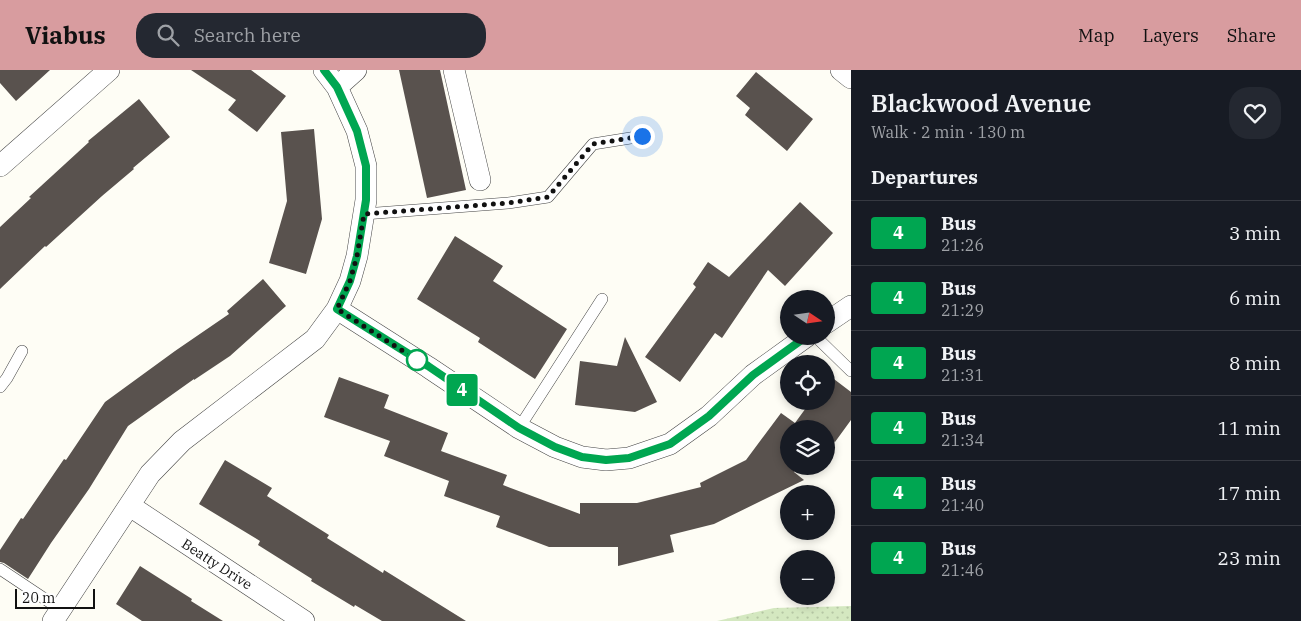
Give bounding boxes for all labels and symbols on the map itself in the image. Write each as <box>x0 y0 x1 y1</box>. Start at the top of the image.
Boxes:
your location <box>630 124 655 149</box>
north arrow <box>780 290 835 345</box>
unlabelled marker <box>406 349 428 371</box>
line badge: 4 <box>446 374 478 406</box>
street label: Beatty Drive <box>178 535 256 593</box>
scale bar <box>15 586 95 609</box>

